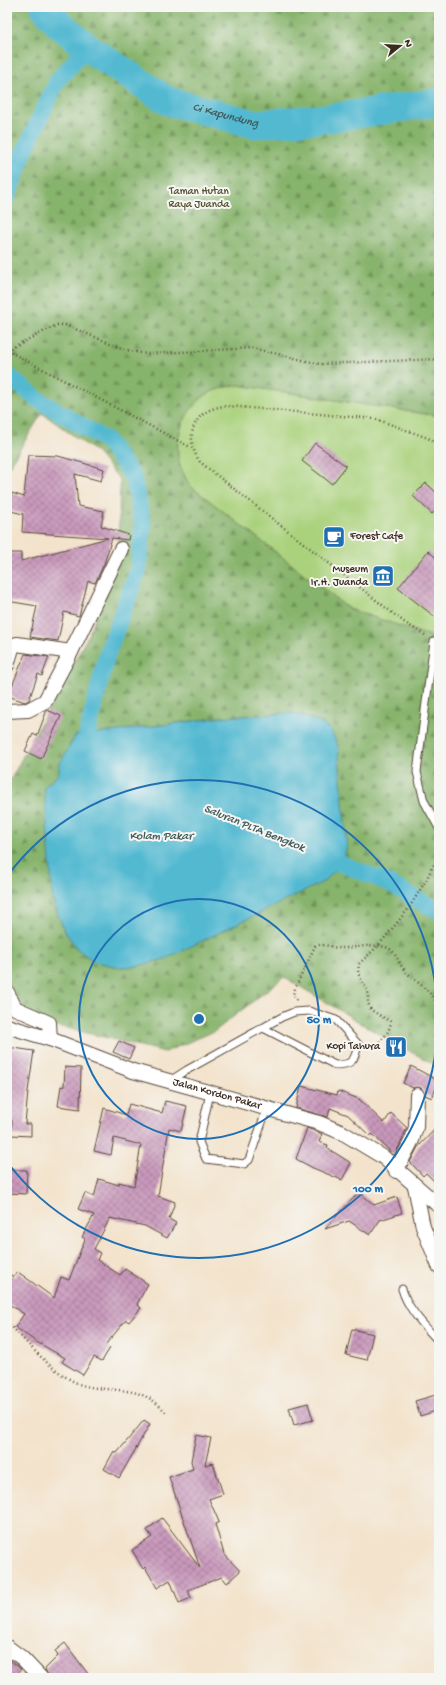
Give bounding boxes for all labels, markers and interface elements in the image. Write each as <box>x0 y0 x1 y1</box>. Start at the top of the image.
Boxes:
north arrow <box>380 26 420 66</box>
text: N <box>401 38 414 49</box>
water label: Ci Kapundung <box>191 101 260 131</box>
park label: Taman Hutan Raya Juanda <box>168 186 230 211</box>
cafe icon: Forest Cafe <box>321 524 347 550</box>
place label: Forest Cafe <box>349 530 403 543</box>
museum icon: Museum Ir.H. Juanda <box>370 563 396 589</box>
place label: Museum Ir.H. Juanda <box>311 564 369 589</box>
water label: Saluran PLTA Bengkok <box>202 802 308 856</box>
water label: Kolam Pakar <box>129 830 195 844</box>
centre of rings <box>192 1012 206 1026</box>
text: 50 m <box>307 1014 332 1028</box>
restaurant icon: Kopi Tahura <box>383 1034 409 1060</box>
place label: Kopi Tahura <box>326 1041 381 1053</box>
street label: Jalan Kordon Pakar <box>171 1076 263 1113</box>
text: 100 m <box>352 1183 383 1197</box>

